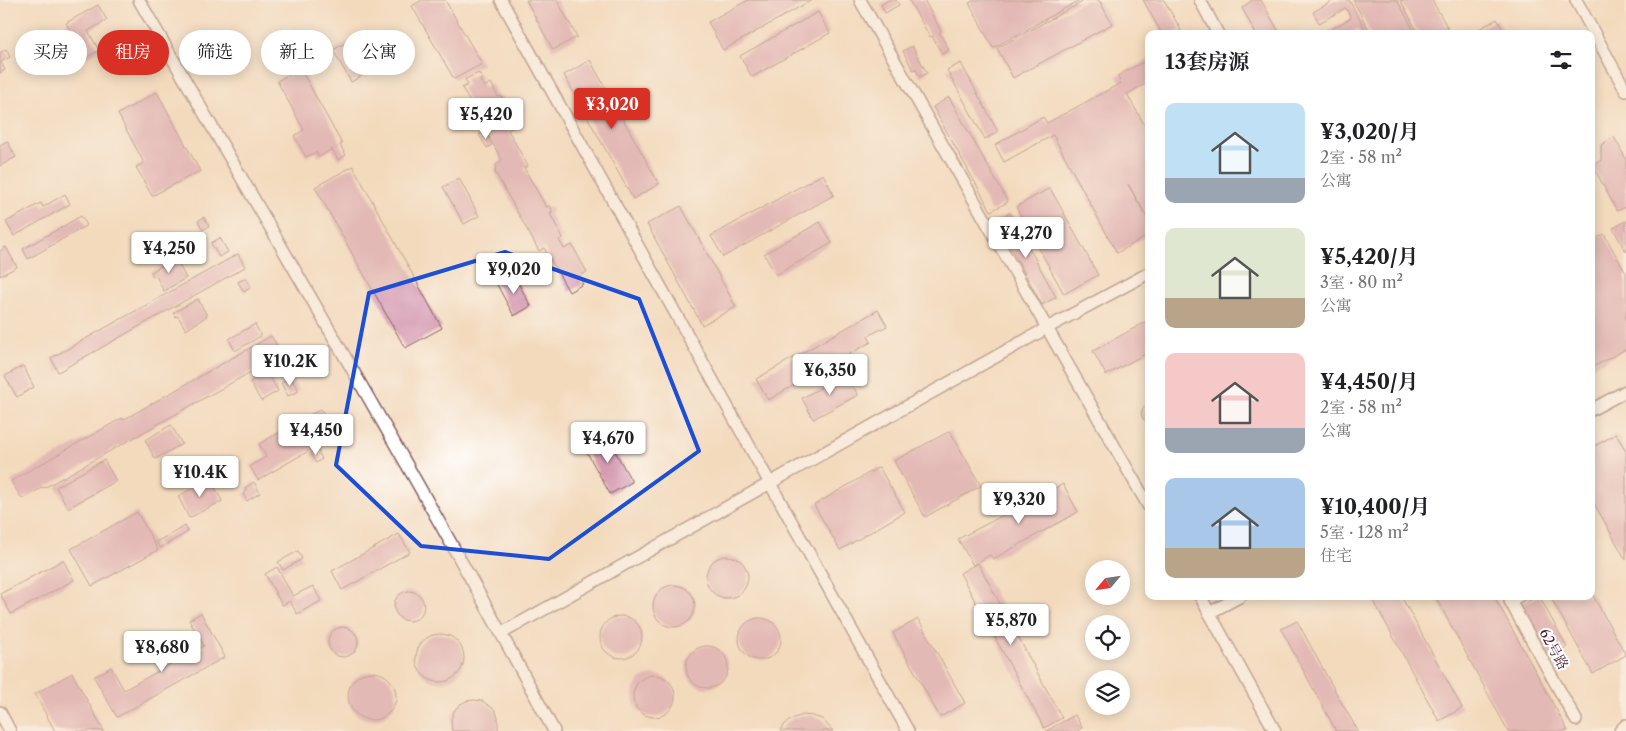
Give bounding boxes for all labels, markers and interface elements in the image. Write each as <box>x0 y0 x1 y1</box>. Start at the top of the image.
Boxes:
chip: 买房 <box>15 30 87 75</box>
chip: 租房 <box>97 30 169 75</box>
chip: 筛选 <box>179 30 251 75</box>
chip: 新上 <box>261 30 333 75</box>
chip: 公寓 <box>343 30 415 75</box>
icon: filters <box>1547 46 1575 74</box>
text: 13套房源 <box>1165 49 1249 74</box>
pin: ¥3,020 <box>571 88 653 130</box>
text: ¥3,020 <box>585 94 639 114</box>
pin: ¥5,420 <box>445 98 527 140</box>
text: ¥5,420 <box>459 104 513 124</box>
text: ¥3,020/月 <box>1320 119 1419 144</box>
icon: home <box>1205 123 1265 183</box>
text: 2室 · 58 m² <box>1320 147 1402 167</box>
text: 公寓 <box>1320 170 1352 190</box>
pin: ¥4,270 <box>985 216 1067 259</box>
text: ¥4,270 <box>1000 223 1052 243</box>
pin: ¥4,250 <box>128 232 210 274</box>
text: ¥4,250 <box>142 238 196 258</box>
text: ¥5,420/月 <box>1320 244 1418 269</box>
icon: home <box>1205 248 1265 308</box>
pin: ¥9,020 <box>473 252 555 295</box>
text: ¥9,020 <box>487 259 541 279</box>
text: 3室 · 80 m² <box>1320 272 1403 292</box>
text: 公寓 <box>1320 295 1352 315</box>
pin: ¥10.2K <box>249 344 331 387</box>
text: ¥10.2K <box>263 351 317 371</box>
pin: ¥6,350 <box>789 354 871 396</box>
text: ¥6,350 <box>804 360 856 380</box>
text: ¥4,450/月 <box>1320 369 1419 394</box>
icon: home <box>1205 373 1265 433</box>
text: 2室 · 58 m² <box>1320 397 1402 417</box>
pin: ¥4,450 <box>275 414 357 456</box>
text: ¥4,450 <box>289 420 343 440</box>
text: 公寓 <box>1320 420 1352 440</box>
pin: ¥4,670 <box>567 422 649 464</box>
text: ¥4,670 <box>582 428 634 448</box>
pin: ¥10.4K <box>159 456 241 498</box>
text: ¥10.4K <box>173 462 227 482</box>
pin: ¥9,320 <box>978 482 1060 525</box>
text: ¥9,320 <box>993 489 1045 509</box>
text: ¥10,400/月 <box>1320 494 1430 519</box>
icon: home <box>1205 498 1265 558</box>
text: 5室 · 128 m² <box>1320 522 1409 542</box>
text: 住宅 <box>1320 545 1352 565</box>
north arrow <box>1085 560 1130 605</box>
map controls <box>1085 560 1130 715</box>
pin: ¥5,870 <box>970 604 1052 646</box>
text: ¥5,870 <box>985 610 1037 630</box>
button: locate <box>1085 615 1130 660</box>
street label: 62号路 <box>1535 625 1573 673</box>
pin: ¥8,680 <box>121 630 203 673</box>
text: ¥8,680 <box>135 637 189 657</box>
button: layers <box>1085 670 1130 715</box>

